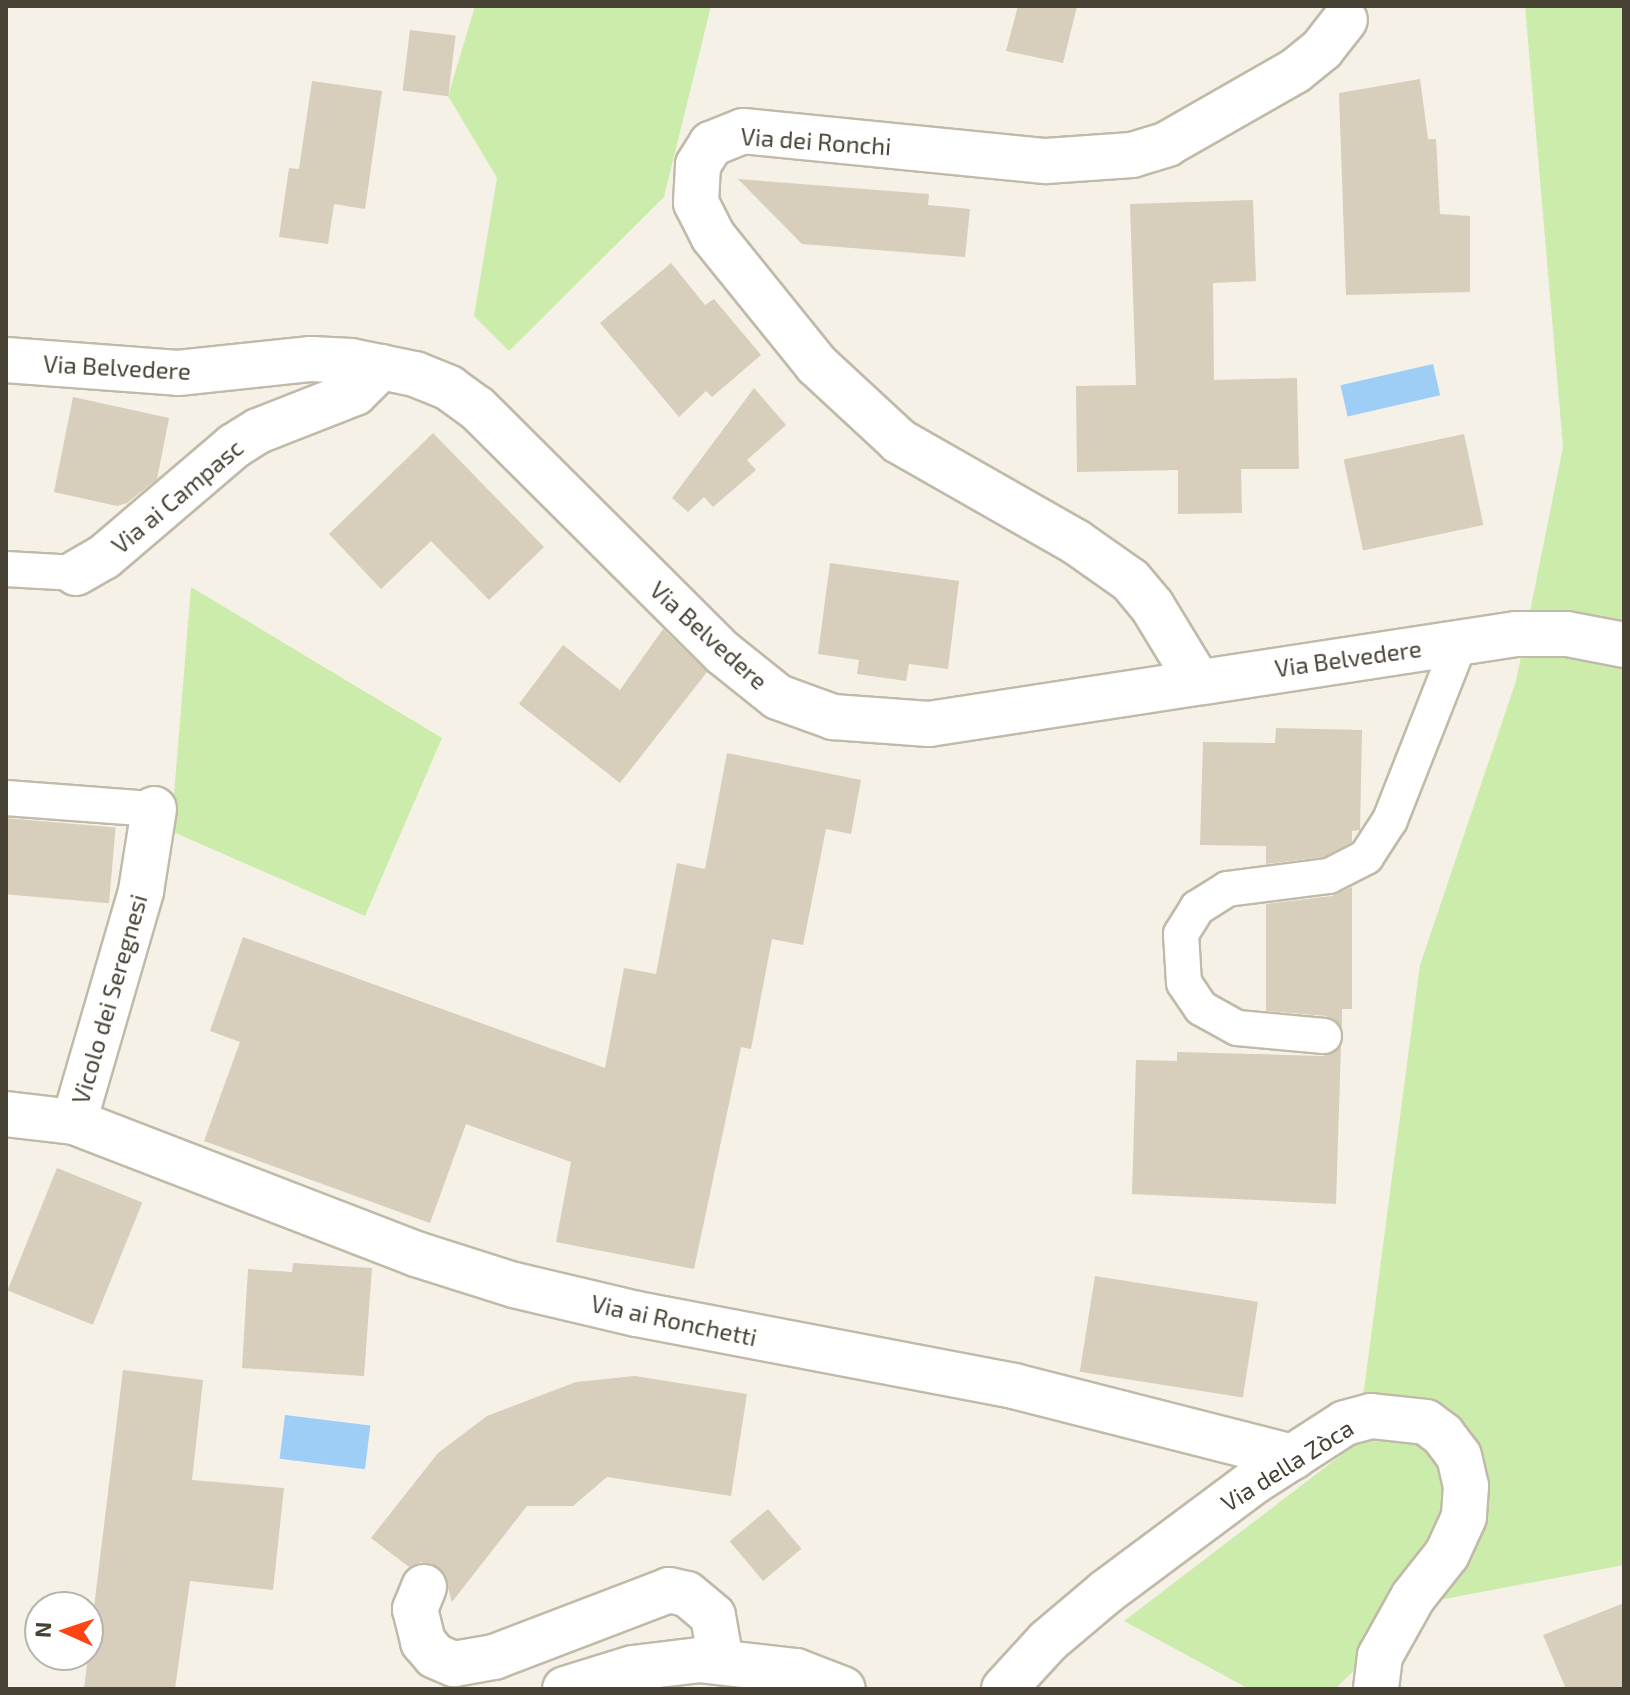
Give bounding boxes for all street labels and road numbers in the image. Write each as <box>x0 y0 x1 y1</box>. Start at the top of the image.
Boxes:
street label: Via dei Ronchi <box>740 121 892 161</box>
street label: Via Belvedere <box>42 349 192 385</box>
street label: Via ai Campasc <box>106 433 248 559</box>
street label: Via Belvedere <box>644 575 774 695</box>
street label: Via Belvedere <box>1273 633 1423 683</box>
street label: Vicolo dei Seregnesi <box>65 891 153 1107</box>
street label: Via ai Ronchetti <box>589 1288 759 1352</box>
street label: Via della Zòca <box>1215 1413 1359 1517</box>

